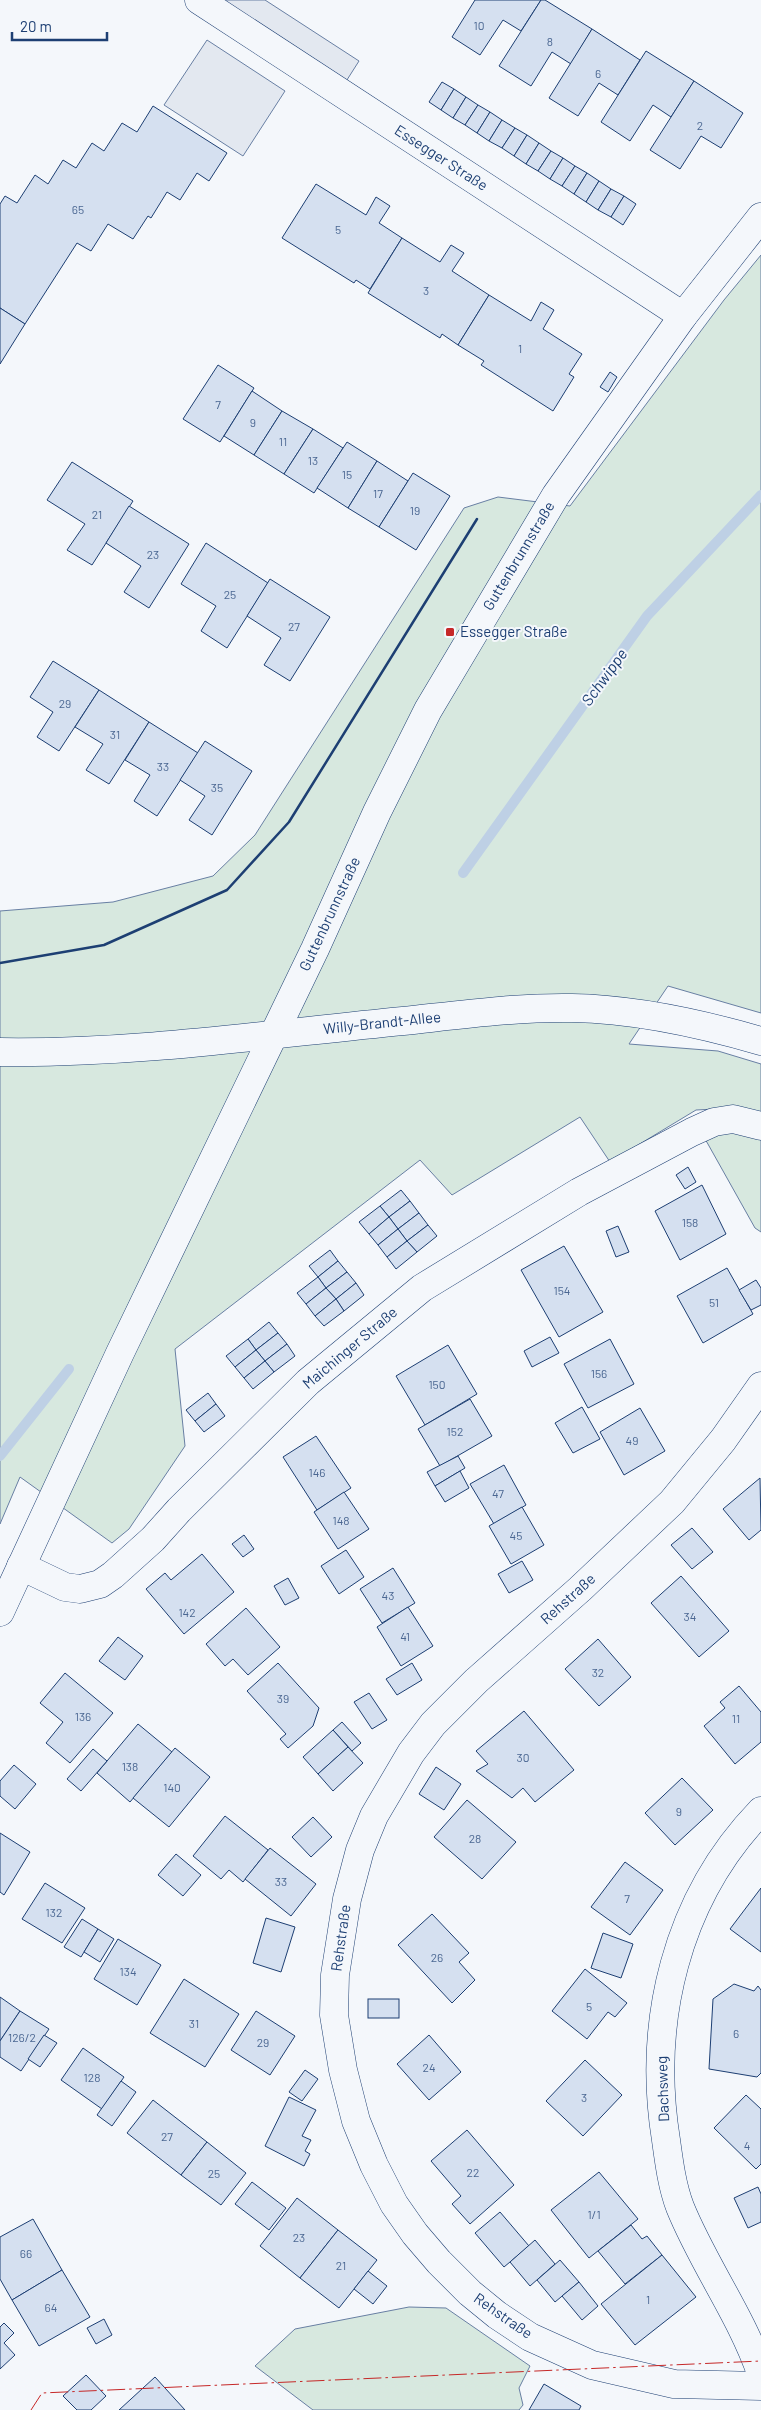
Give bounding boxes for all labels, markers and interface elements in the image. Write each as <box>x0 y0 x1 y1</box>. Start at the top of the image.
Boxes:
scale bar <box>12 10 108 42</box>
text: 20 m <box>20 17 52 35</box>
house number: 10 <box>474 18 484 32</box>
house number: 8 <box>547 34 553 48</box>
house number: 6 <box>595 66 601 80</box>
house number: 2 <box>697 118 703 132</box>
street label: Essegger Straße <box>392 120 492 194</box>
house number: 65 <box>72 202 84 216</box>
house number: 5 <box>335 222 341 236</box>
house number: 3 <box>423 283 429 297</box>
house number: 1 <box>518 341 522 355</box>
house number: 7 <box>215 397 221 411</box>
house number: 9 <box>250 415 256 429</box>
house number: 11 <box>279 434 287 448</box>
house number: 13 <box>308 453 318 467</box>
house number: 15 <box>342 467 352 481</box>
house number: 17 <box>373 486 383 500</box>
street label: Guttenbrunnstraße <box>479 498 558 613</box>
house number: 19 <box>410 503 420 517</box>
house number: 21 <box>92 507 102 521</box>
house number: 23 <box>147 547 159 561</box>
house number: 25 <box>224 587 236 601</box>
house number: 27 <box>288 619 300 633</box>
place label: Essegger Straße <box>460 622 567 640</box>
marker: Essegger Straße <box>444 626 456 638</box>
water label: Schwippe <box>577 644 631 709</box>
house number: 29 <box>59 696 71 710</box>
house number: 31 <box>110 727 120 741</box>
house number: 33 <box>157 759 169 773</box>
house number: 35 <box>211 780 223 794</box>
street label: Guttenbrunnstraße <box>295 854 363 974</box>
street label: Willy-Brandt-Allee <box>322 1007 442 1037</box>
house number: 158 <box>682 1215 698 1229</box>
house number: 154 <box>554 1283 570 1297</box>
house number: 51 <box>709 1295 719 1309</box>
street label: Maichinger Straße <box>298 1302 400 1392</box>
house number: 156 <box>591 1366 607 1380</box>
house number: 150 <box>428 1377 446 1391</box>
house number: 152 <box>447 1424 463 1438</box>
house number: 49 <box>626 1433 638 1447</box>
house number: 146 <box>309 1465 326 1479</box>
house number: 47 <box>492 1486 504 1500</box>
house number: 148 <box>332 1513 350 1527</box>
house number: 45 <box>510 1528 522 1542</box>
street label: Rehstraße <box>536 1569 598 1627</box>
house number: 43 <box>382 1588 394 1602</box>
house number: 142 <box>178 1605 196 1619</box>
house number: 34 <box>684 1609 696 1623</box>
house number: 41 <box>400 1629 410 1643</box>
house number: 32 <box>592 1665 604 1679</box>
house number: 39 <box>277 1691 289 1705</box>
house number: 136 <box>75 1709 91 1723</box>
house number: 11 <box>732 1711 740 1725</box>
house number: 30 <box>517 1750 529 1764</box>
house number: 138 <box>122 1759 138 1773</box>
house number: 140 <box>163 1780 181 1794</box>
house number: 9 <box>676 1804 682 1818</box>
house number: 28 <box>469 1831 481 1845</box>
house number: 33 <box>275 1874 287 1888</box>
house number: 7 <box>624 1891 630 1905</box>
street label: Rehstraße <box>326 1903 354 1972</box>
house number: 132 <box>46 1905 62 1919</box>
house number: 26 <box>431 1950 443 1964</box>
house number: 134 <box>120 1964 137 1978</box>
house number: 5 <box>586 1999 592 2013</box>
house number: 31 <box>189 2016 199 2030</box>
house number: 6 <box>733 2026 739 2040</box>
house number: 126/2 <box>8 2030 36 2044</box>
house number: 29 <box>257 2035 269 2049</box>
street label: Dachsweg <box>652 2056 672 2122</box>
house number: 24 <box>422 2060 436 2074</box>
house number: 128 <box>84 2070 100 2084</box>
house number: 3 <box>581 2090 587 2104</box>
house number: 27 <box>161 2129 173 2143</box>
house number: 4 <box>744 2138 750 2152</box>
house number: 22 <box>467 2165 479 2179</box>
house number: 25 <box>208 2166 220 2180</box>
house number: 1/1 <box>587 2207 601 2221</box>
house number: 23 <box>293 2230 305 2244</box>
house number: 66 <box>20 2246 32 2260</box>
house number: 21 <box>336 2258 346 2272</box>
street label: Rehstraße <box>471 2288 536 2342</box>
house number: 1 <box>646 2292 650 2306</box>
house number: 64 <box>45 2300 57 2314</box>

